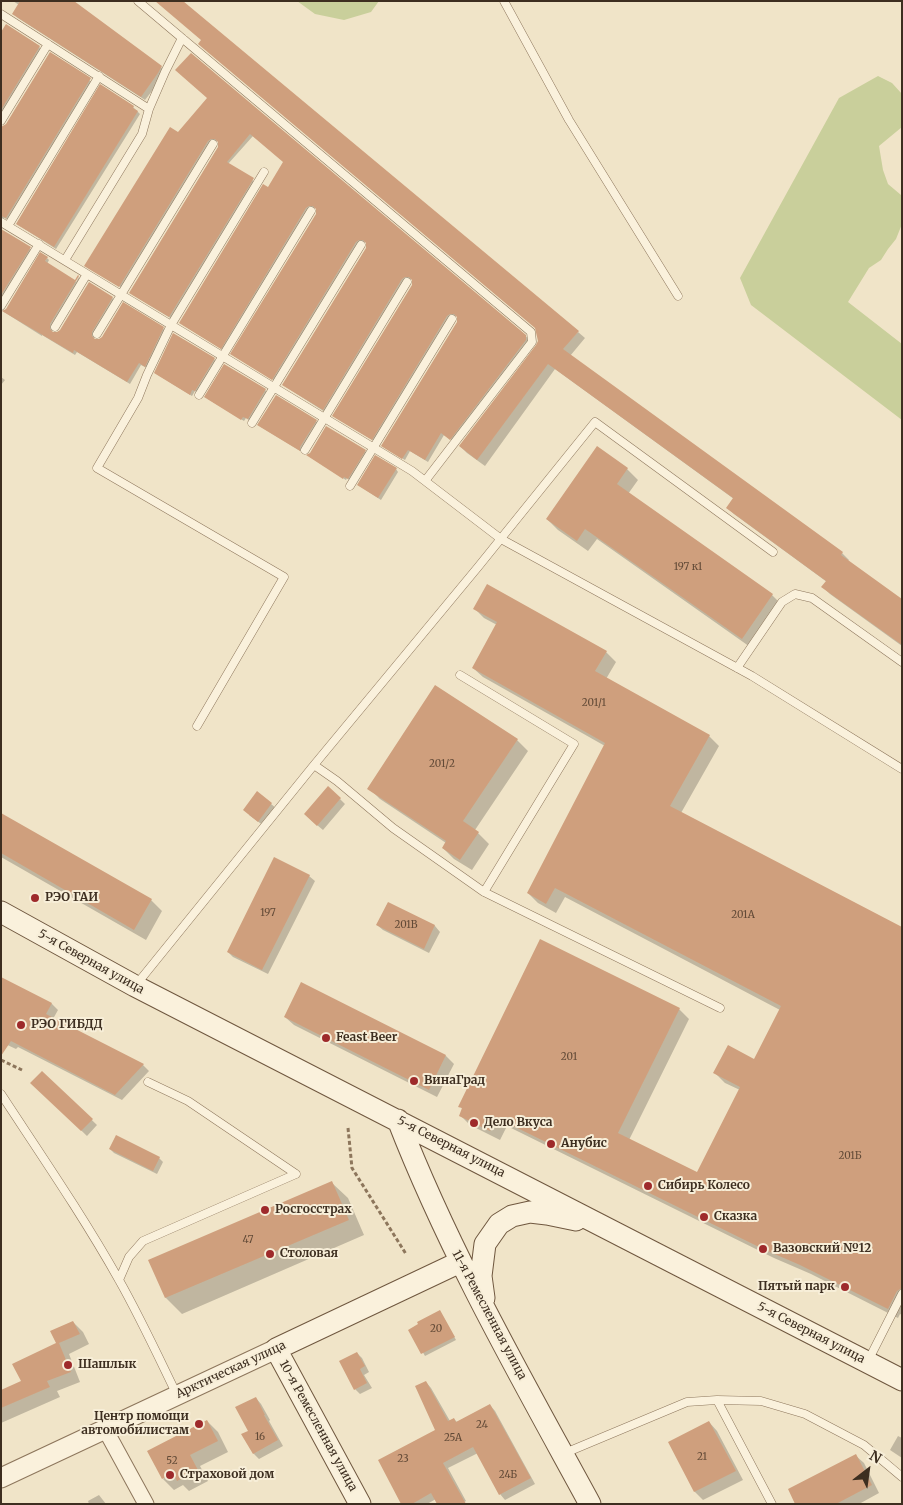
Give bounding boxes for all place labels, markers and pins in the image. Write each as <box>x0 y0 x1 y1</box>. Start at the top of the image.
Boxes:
place label: РЭО ГАИ <box>45 891 98 905</box>
marker: РЭО ГАИ <box>29 892 41 904</box>
place label: РЭО ГИБДД <box>31 1018 103 1032</box>
marker: РЭО ГИБДД <box>15 1019 27 1031</box>
place label: Feast Beer <box>336 1031 397 1045</box>
marker: Feast Beer <box>320 1032 332 1044</box>
place label: ВинаГрад <box>424 1074 485 1088</box>
marker: ВинаГрад <box>408 1075 420 1087</box>
place label: Дело Вкуса <box>484 1116 552 1130</box>
marker: Дело Вкуса <box>468 1117 480 1129</box>
place label: Анубис <box>561 1137 607 1151</box>
marker: Анубис <box>545 1138 557 1150</box>
place label: Сибирь Колесо <box>658 1179 750 1193</box>
marker: Сибирь Колесо <box>642 1180 654 1192</box>
place label: Росгосстрах <box>275 1203 352 1217</box>
marker: Росгосстрах <box>259 1204 271 1216</box>
place label: Сказка <box>714 1210 757 1224</box>
marker: Сказка <box>698 1211 710 1223</box>
place label: Вазовский №12 <box>773 1242 871 1256</box>
marker: Вазовский №12 <box>757 1243 769 1255</box>
place label: Столовая <box>280 1247 338 1261</box>
marker: Столовая <box>264 1248 276 1260</box>
place label: Пятый парк <box>758 1280 835 1294</box>
marker: Пятый парк <box>839 1281 851 1293</box>
place label: Шашлык <box>78 1358 137 1372</box>
marker: Шашлык <box>62 1359 74 1371</box>
place label: Центр помощи автомобилистам <box>81 1410 189 1438</box>
marker: Центр помощи автомобилистам <box>193 1418 205 1430</box>
place label: Страховой дом <box>180 1468 274 1482</box>
marker: Страховой дом <box>164 1469 176 1481</box>

